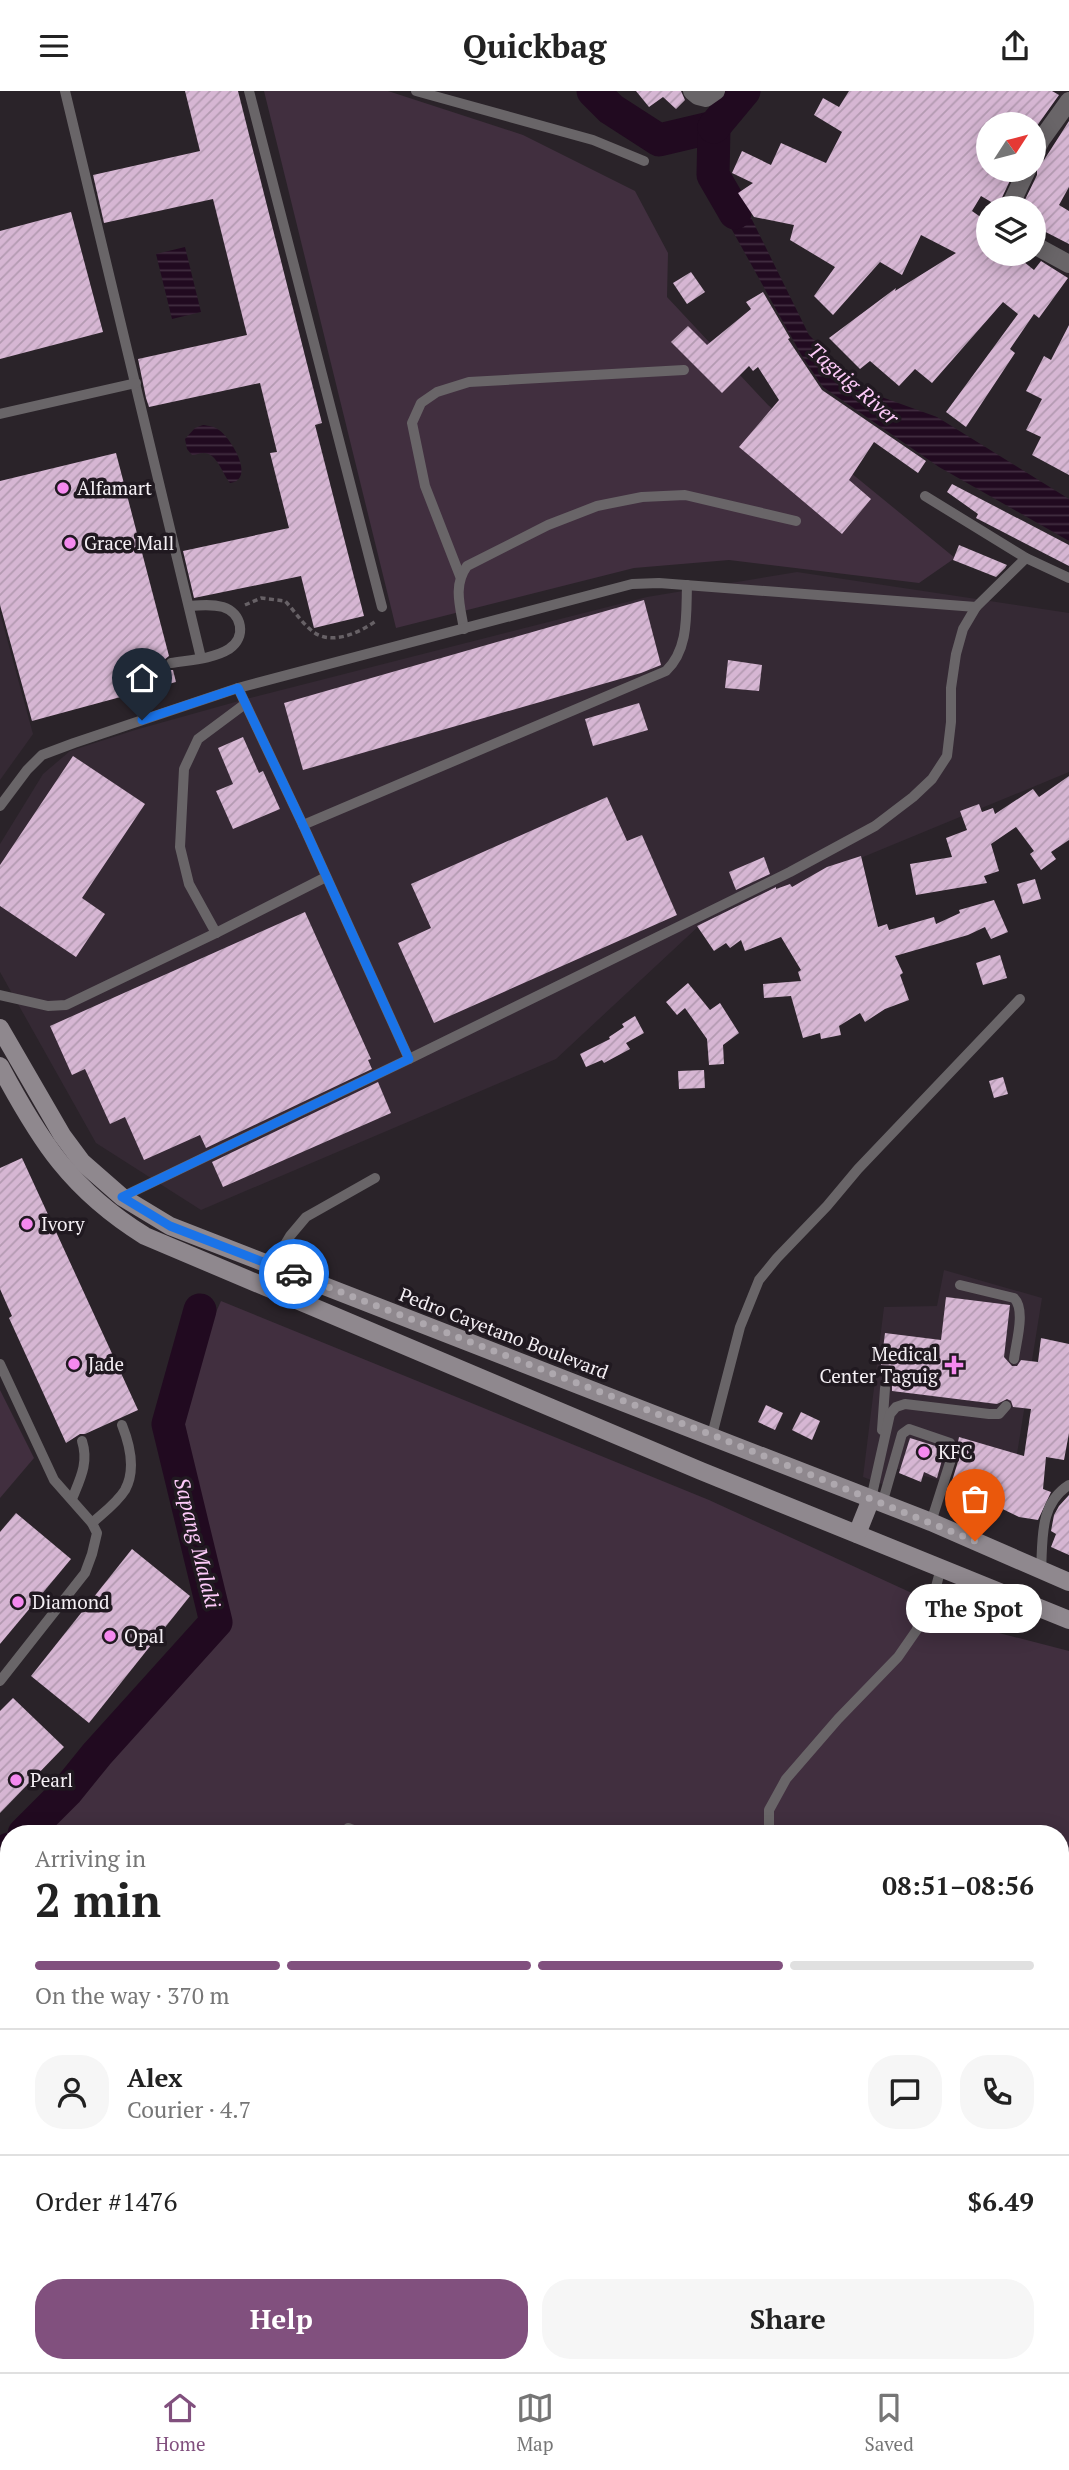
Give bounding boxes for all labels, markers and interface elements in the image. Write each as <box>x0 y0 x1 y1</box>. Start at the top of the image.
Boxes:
text: Quickbag <box>463 25 606 67</box>
icon: menu <box>35 27 73 65</box>
icon: share <box>996 27 1034 65</box>
north arrow <box>976 112 1046 182</box>
map controls <box>976 112 1046 266</box>
button: layers <box>976 196 1046 266</box>
water label: Taguig River <box>802 336 906 431</box>
place label: Alfamart <box>77 475 152 500</box>
marker: Alfamart <box>55 480 71 496</box>
place label: Grace Mall <box>84 530 174 555</box>
marker: Grace Mall <box>62 535 78 551</box>
pin <box>112 648 172 720</box>
icon: home <box>123 659 161 697</box>
place label: Ivory <box>41 1211 85 1236</box>
marker: Ivory <box>19 1216 35 1232</box>
courier <box>259 1239 329 1309</box>
icon: car <box>275 1255 313 1293</box>
street label: Pedro Cayetano Boulevard <box>396 1281 613 1384</box>
place label: Medical Center Taguig <box>819 1341 939 1388</box>
place label: Jade <box>88 1351 124 1376</box>
marker: Medical Center Taguig <box>944 1355 964 1375</box>
marker: Jade <box>66 1356 82 1372</box>
place label: KFC <box>938 1439 973 1464</box>
marker: KFC <box>916 1444 932 1460</box>
pin <box>945 1469 1005 1541</box>
water label: Sapang Malaki <box>168 1474 228 1611</box>
icon: bag <box>956 1480 994 1518</box>
callout: The Spot <box>907 1583 1043 1632</box>
place label: Diamond <box>32 1589 110 1614</box>
text: The Spot <box>925 1593 1023 1624</box>
marker: Diamond <box>10 1594 26 1610</box>
place label: Opal <box>124 1623 164 1648</box>
marker: Opal <box>102 1628 118 1644</box>
place label: Pearl <box>30 1767 73 1792</box>
marker: Pearl <box>8 1772 24 1788</box>
text: Arriving in <box>35 1843 146 1874</box>
text: 08:51–08:56 <box>882 1868 1034 1902</box>
text: 2 min <box>35 1869 161 1930</box>
text: On the way · 370 m <box>35 1980 229 2011</box>
button: person <box>35 2055 109 2129</box>
button: chat <box>868 2055 942 2129</box>
button: phone <box>960 2055 1034 2129</box>
text: Alex <box>127 2060 183 2094</box>
text: Courier · 4.7 <box>127 2094 251 2125</box>
text: Order #1476 <box>35 2184 177 2218</box>
text: $6.49 <box>968 2184 1034 2218</box>
button: Help <box>35 2279 528 2359</box>
button: Share <box>542 2279 1034 2359</box>
tab: Home <box>155 2389 206 2456</box>
tab: Map <box>516 2389 554 2456</box>
tab: Saved <box>865 2389 914 2456</box>

